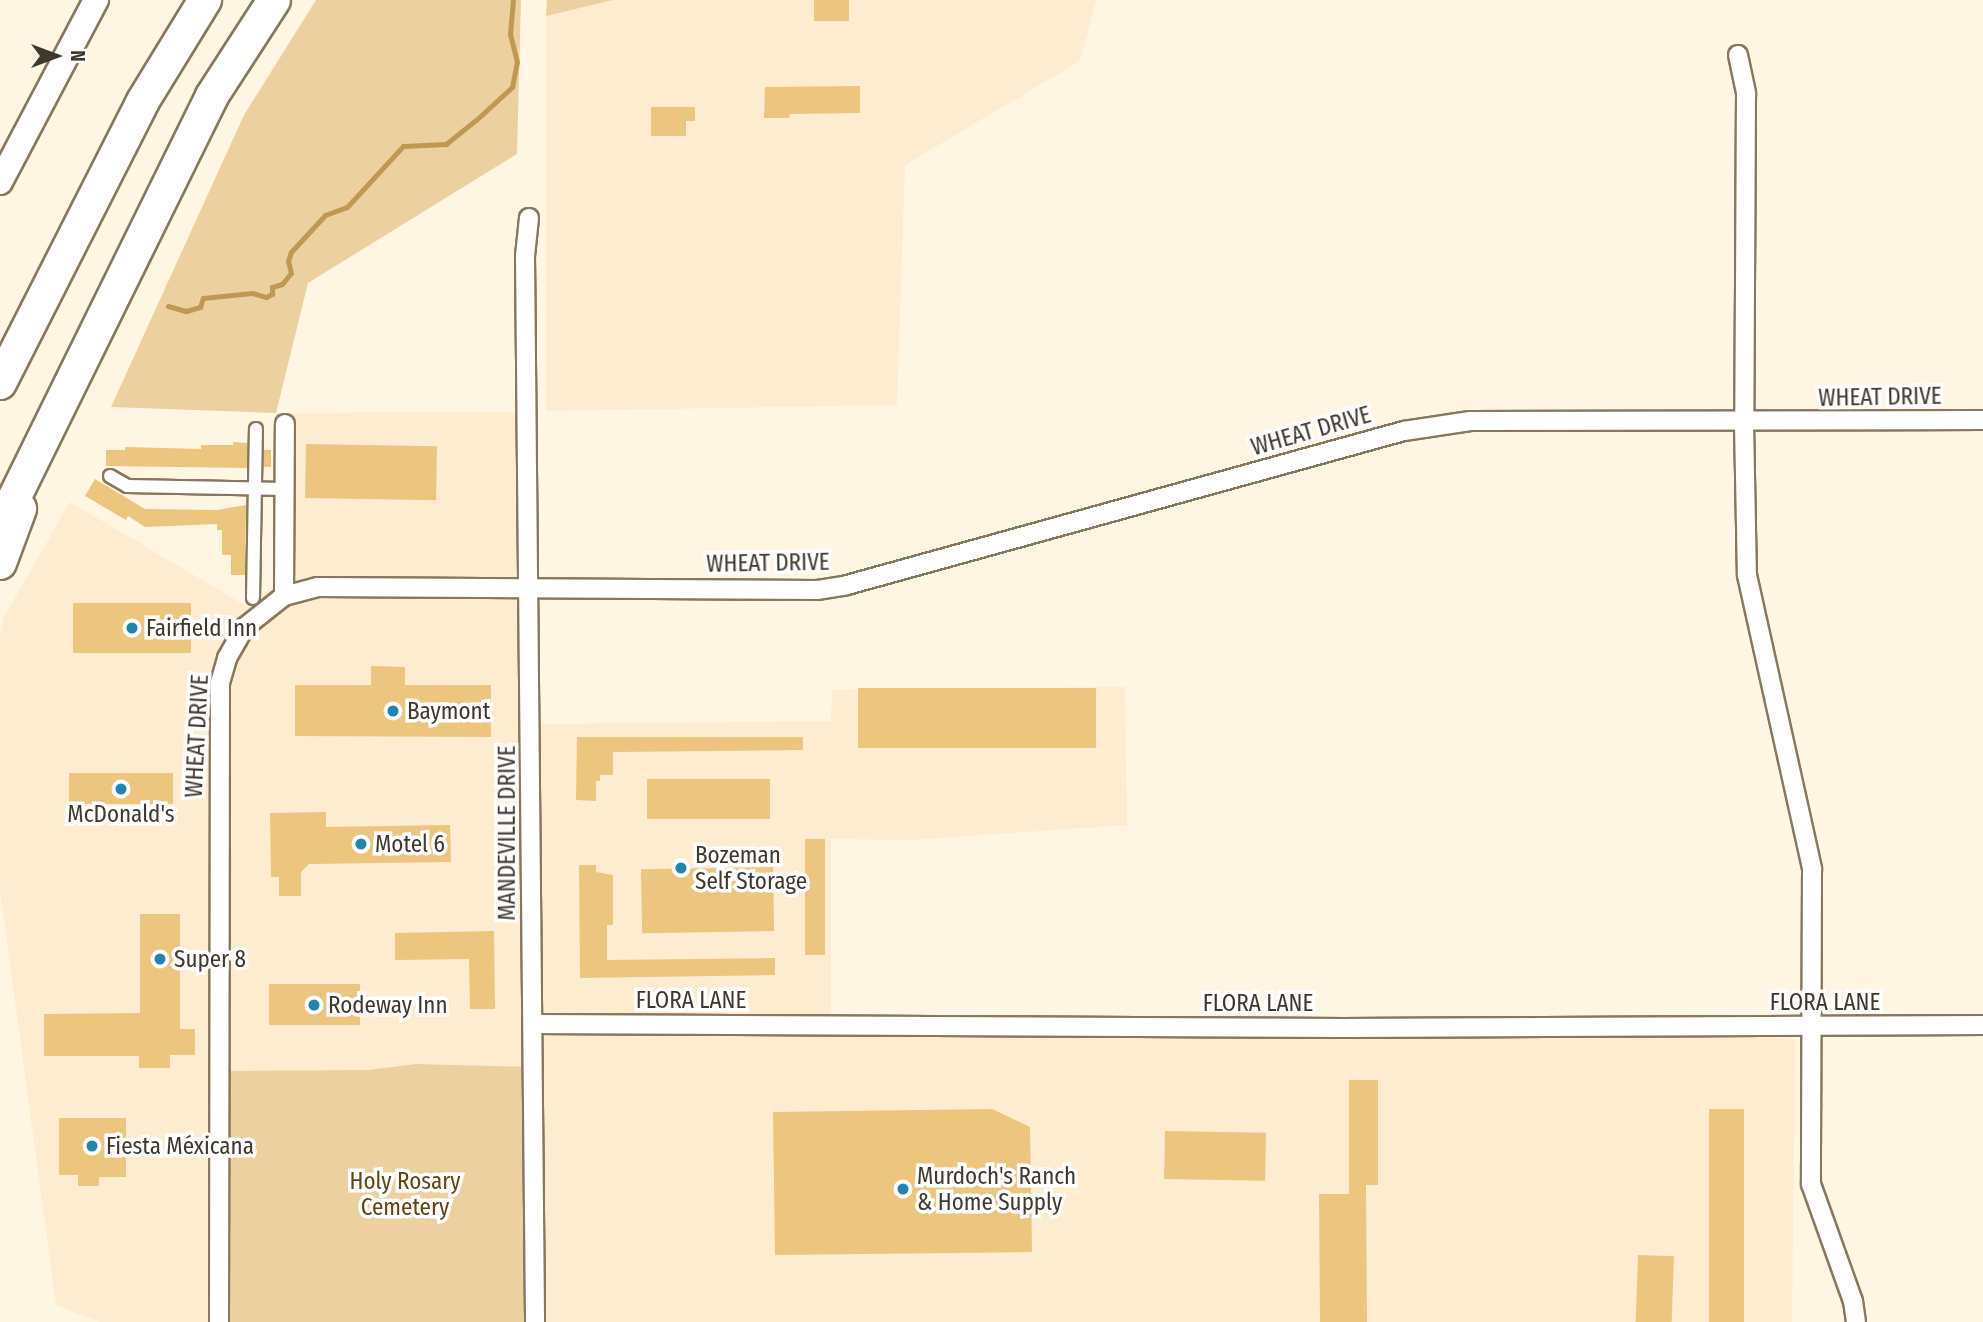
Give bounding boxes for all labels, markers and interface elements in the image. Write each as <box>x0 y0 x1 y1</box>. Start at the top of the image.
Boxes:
north arrow <box>21 21 91 91</box>
text: N <box>66 50 89 62</box>
street label: WHEAT DRIVE <box>1818 382 1942 412</box>
street label: WHEAT DRIVE <box>1248 401 1374 461</box>
street label: WHEAT DRIVE <box>706 548 830 578</box>
place label: Fairfield Inn <box>146 614 257 642</box>
marker: Fairfield Inn <box>124 620 140 636</box>
street label: WHEAT DRIVE <box>180 674 214 798</box>
place label: Baymont <box>407 697 490 725</box>
marker: Baymont <box>385 703 401 719</box>
street label: MANDEVILLE DRIVE <box>493 745 521 921</box>
marker: McDonald's <box>113 781 129 797</box>
place label: McDonald's <box>67 800 175 828</box>
place label: Motel 6 <box>375 830 445 858</box>
marker: Motel 6 <box>353 836 369 852</box>
place label: Bozeman Self Storage <box>695 841 807 895</box>
marker: Bozeman Self Storage <box>673 860 689 876</box>
place label: Super 8 <box>174 945 246 973</box>
marker: Super 8 <box>152 951 168 967</box>
street label: FLORA LANE <box>636 986 746 1014</box>
street label: FLORA LANE <box>1770 988 1880 1016</box>
street label: FLORA LANE <box>1203 989 1313 1017</box>
place label: Rodeway Inn <box>328 991 448 1019</box>
marker: Rodeway Inn <box>306 997 322 1013</box>
place label: Fiesta Méxicana <box>106 1132 254 1160</box>
marker: Fiesta Méxicana <box>84 1138 100 1154</box>
place label: Murdoch's Ranch & Home Supply <box>917 1162 1076 1216</box>
park label: Holy Rosary Cemetery <box>349 1167 461 1221</box>
marker: Murdoch's Ranch & Home Supply <box>895 1181 911 1197</box>

